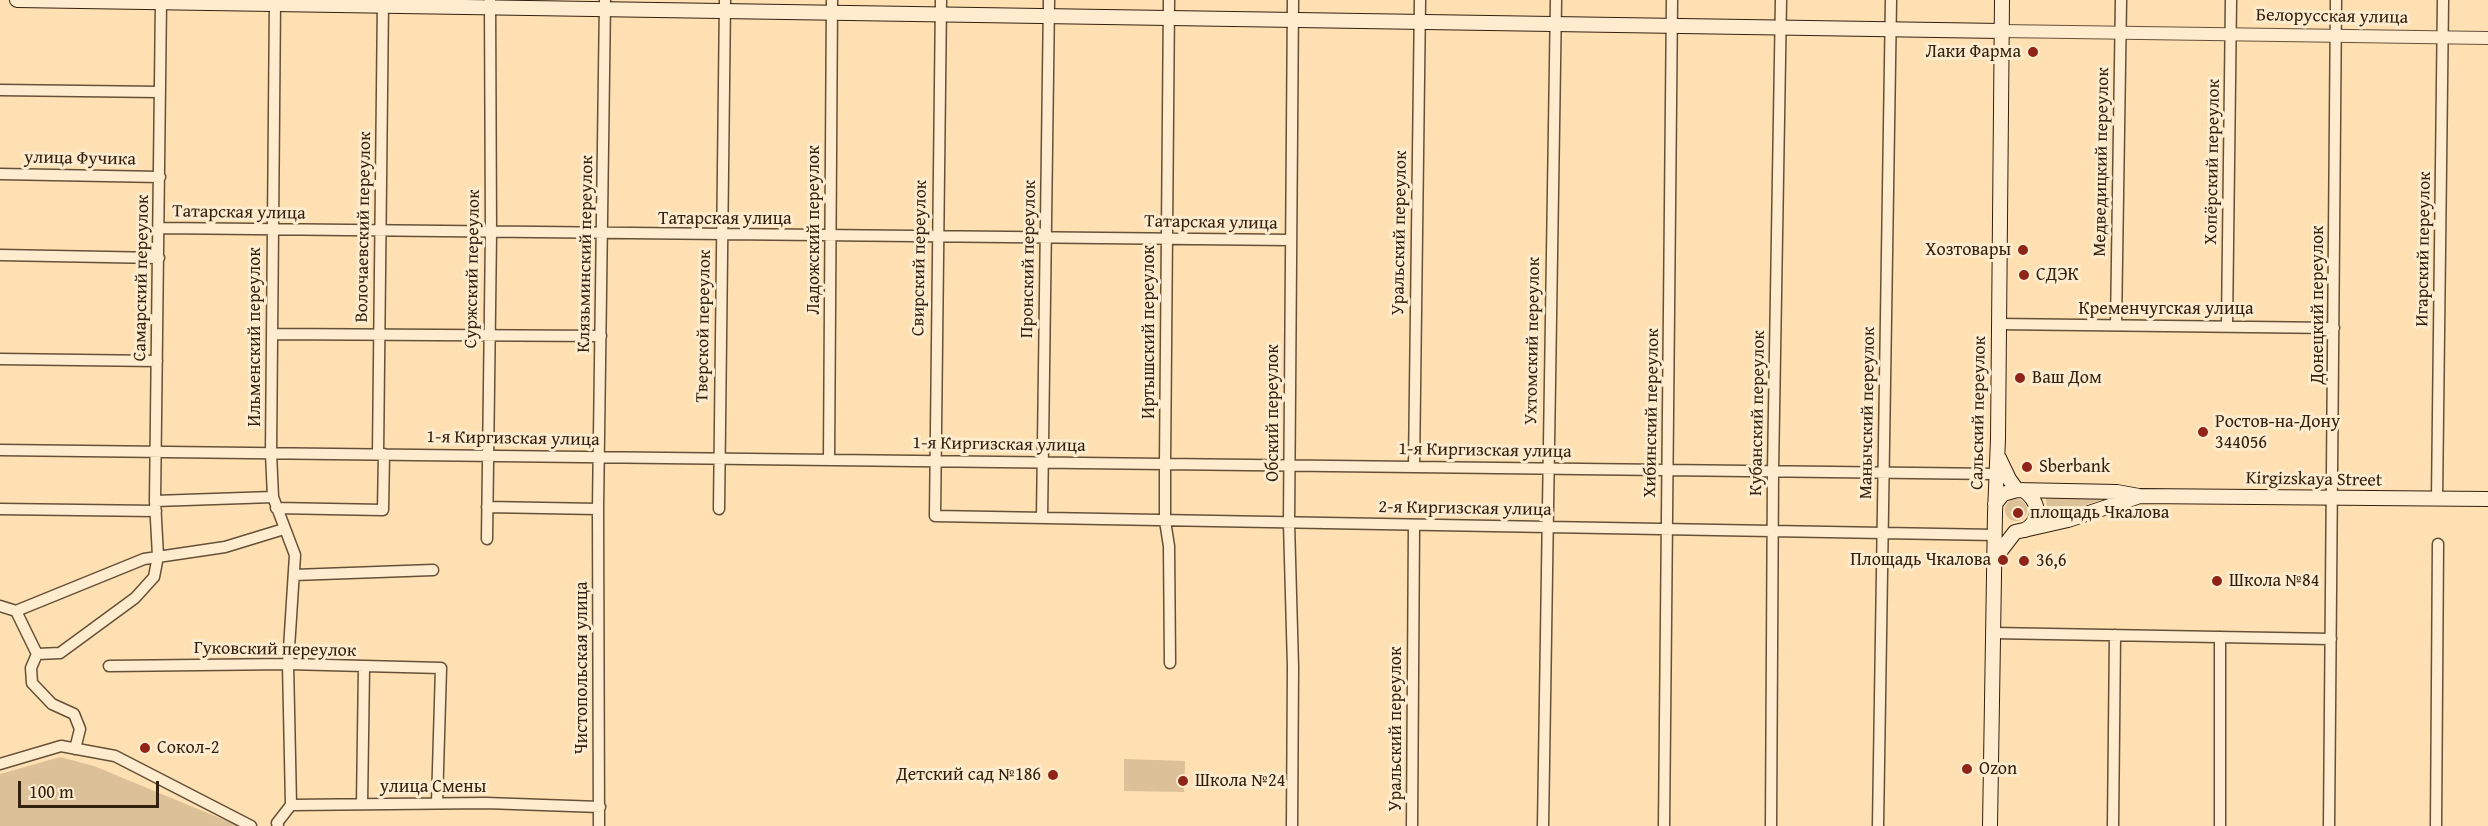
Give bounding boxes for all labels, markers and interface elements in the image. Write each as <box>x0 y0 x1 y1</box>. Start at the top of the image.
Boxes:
street label: Белорусская улица <box>2256 5 2408 29</box>
place label: Лаки Фарма <box>1925 41 2021 63</box>
marker: Лаки Фарма <box>2026 45 2040 59</box>
street label: Медведицкий переулок <box>2090 67 2114 257</box>
street label: Хопёрский переулок <box>2201 79 2225 245</box>
street label: Волочаевский переулок <box>352 131 376 323</box>
street label: Ладожский переулок <box>803 145 825 315</box>
street label: улица Фучика <box>24 147 136 171</box>
street label: Уральский переулок <box>1388 150 1412 316</box>
street label: Клязьминский переулок <box>573 155 599 353</box>
street label: Игарский переулок <box>2412 171 2436 327</box>
street label: Свирский переулок <box>908 180 932 336</box>
street label: Пронский переулок <box>1017 180 1041 338</box>
street label: Суржский переулок <box>461 189 485 349</box>
street label: Самарский переулок <box>130 194 154 362</box>
street label: Татарская улица <box>172 201 306 225</box>
street label: Татарская улица <box>658 208 792 230</box>
street label: Татарская улица <box>1144 211 1278 235</box>
street label: Донецкий переулок <box>2307 225 2329 385</box>
place label: Хозтовары <box>1925 239 2011 261</box>
marker: Хозтовары <box>2016 243 2030 257</box>
street label: Иртышский переулок <box>1138 245 1160 419</box>
street label: Ильменский переулок <box>244 247 266 427</box>
street label: Тверской переулок <box>692 249 716 403</box>
street label: Ухтомский переулок <box>1521 257 1545 425</box>
place label: СДЭК <box>2036 264 2079 286</box>
marker: СДЭК <box>2017 268 2031 282</box>
street label: Кременчугская улица <box>2078 298 2254 320</box>
street label: Манычский переулок <box>1856 327 1880 499</box>
street label: Хибинский переулок <box>1640 328 1664 498</box>
street label: Кубанский переулок <box>1746 330 1770 496</box>
street label: Сальский переулок <box>1967 336 1991 490</box>
street label: Обский переулок <box>1262 344 1284 482</box>
place label: Ваш Дом <box>2032 367 2102 389</box>
marker: Ваш Дом <box>2013 371 2027 385</box>
place label: Ростов-на-Дону 344056 <box>2215 411 2340 454</box>
marker: Ростов-на-Дону 344056 <box>2196 425 2210 439</box>
street label: 1-я Киргизская улица <box>426 427 600 451</box>
street label: 1-я Киргизская улица <box>912 433 1086 457</box>
street label: 1-я Киргизская улица <box>1398 439 1572 463</box>
place label: Sberbank <box>2039 456 2110 478</box>
marker: Sberbank <box>2020 460 2034 474</box>
street label: Kirgizskaya Street <box>2246 468 2382 492</box>
street label: 2-я Киргизская улица <box>1378 497 1552 521</box>
place label: площадь Чкалова <box>2030 502 2169 524</box>
marker: площадь Чкалова <box>2011 506 2025 520</box>
place label: Площадь Чкалова <box>1850 549 1991 571</box>
place label: 36,6 <box>2036 550 2066 572</box>
marker: Площадь Чкалова <box>1996 553 2010 567</box>
marker: 36,6 <box>2017 554 2031 568</box>
place label: Школа №84 <box>2229 570 2319 592</box>
marker: Школа №84 <box>2210 574 2224 588</box>
street label: Чистопольская улица <box>571 582 593 754</box>
street label: Гуковский переулок <box>194 638 356 662</box>
street label: Уральский переулок <box>1385 647 1407 811</box>
place label: Сокол-2 <box>157 737 219 759</box>
marker: Сокол-2 <box>138 741 152 755</box>
place label: Ozon <box>1979 758 2017 780</box>
marker: Ozon <box>1960 762 1974 776</box>
place label: Детский сад №186 <box>896 764 1041 786</box>
marker: Детский сад №186 <box>1046 768 1060 782</box>
scale bar <box>21 769 162 807</box>
place label: Школа №24 <box>1195 770 1285 792</box>
marker: Школа №24 <box>1176 774 1190 788</box>
street label: улица Смены <box>380 776 486 798</box>
text: 100 m <box>29 778 74 805</box>

